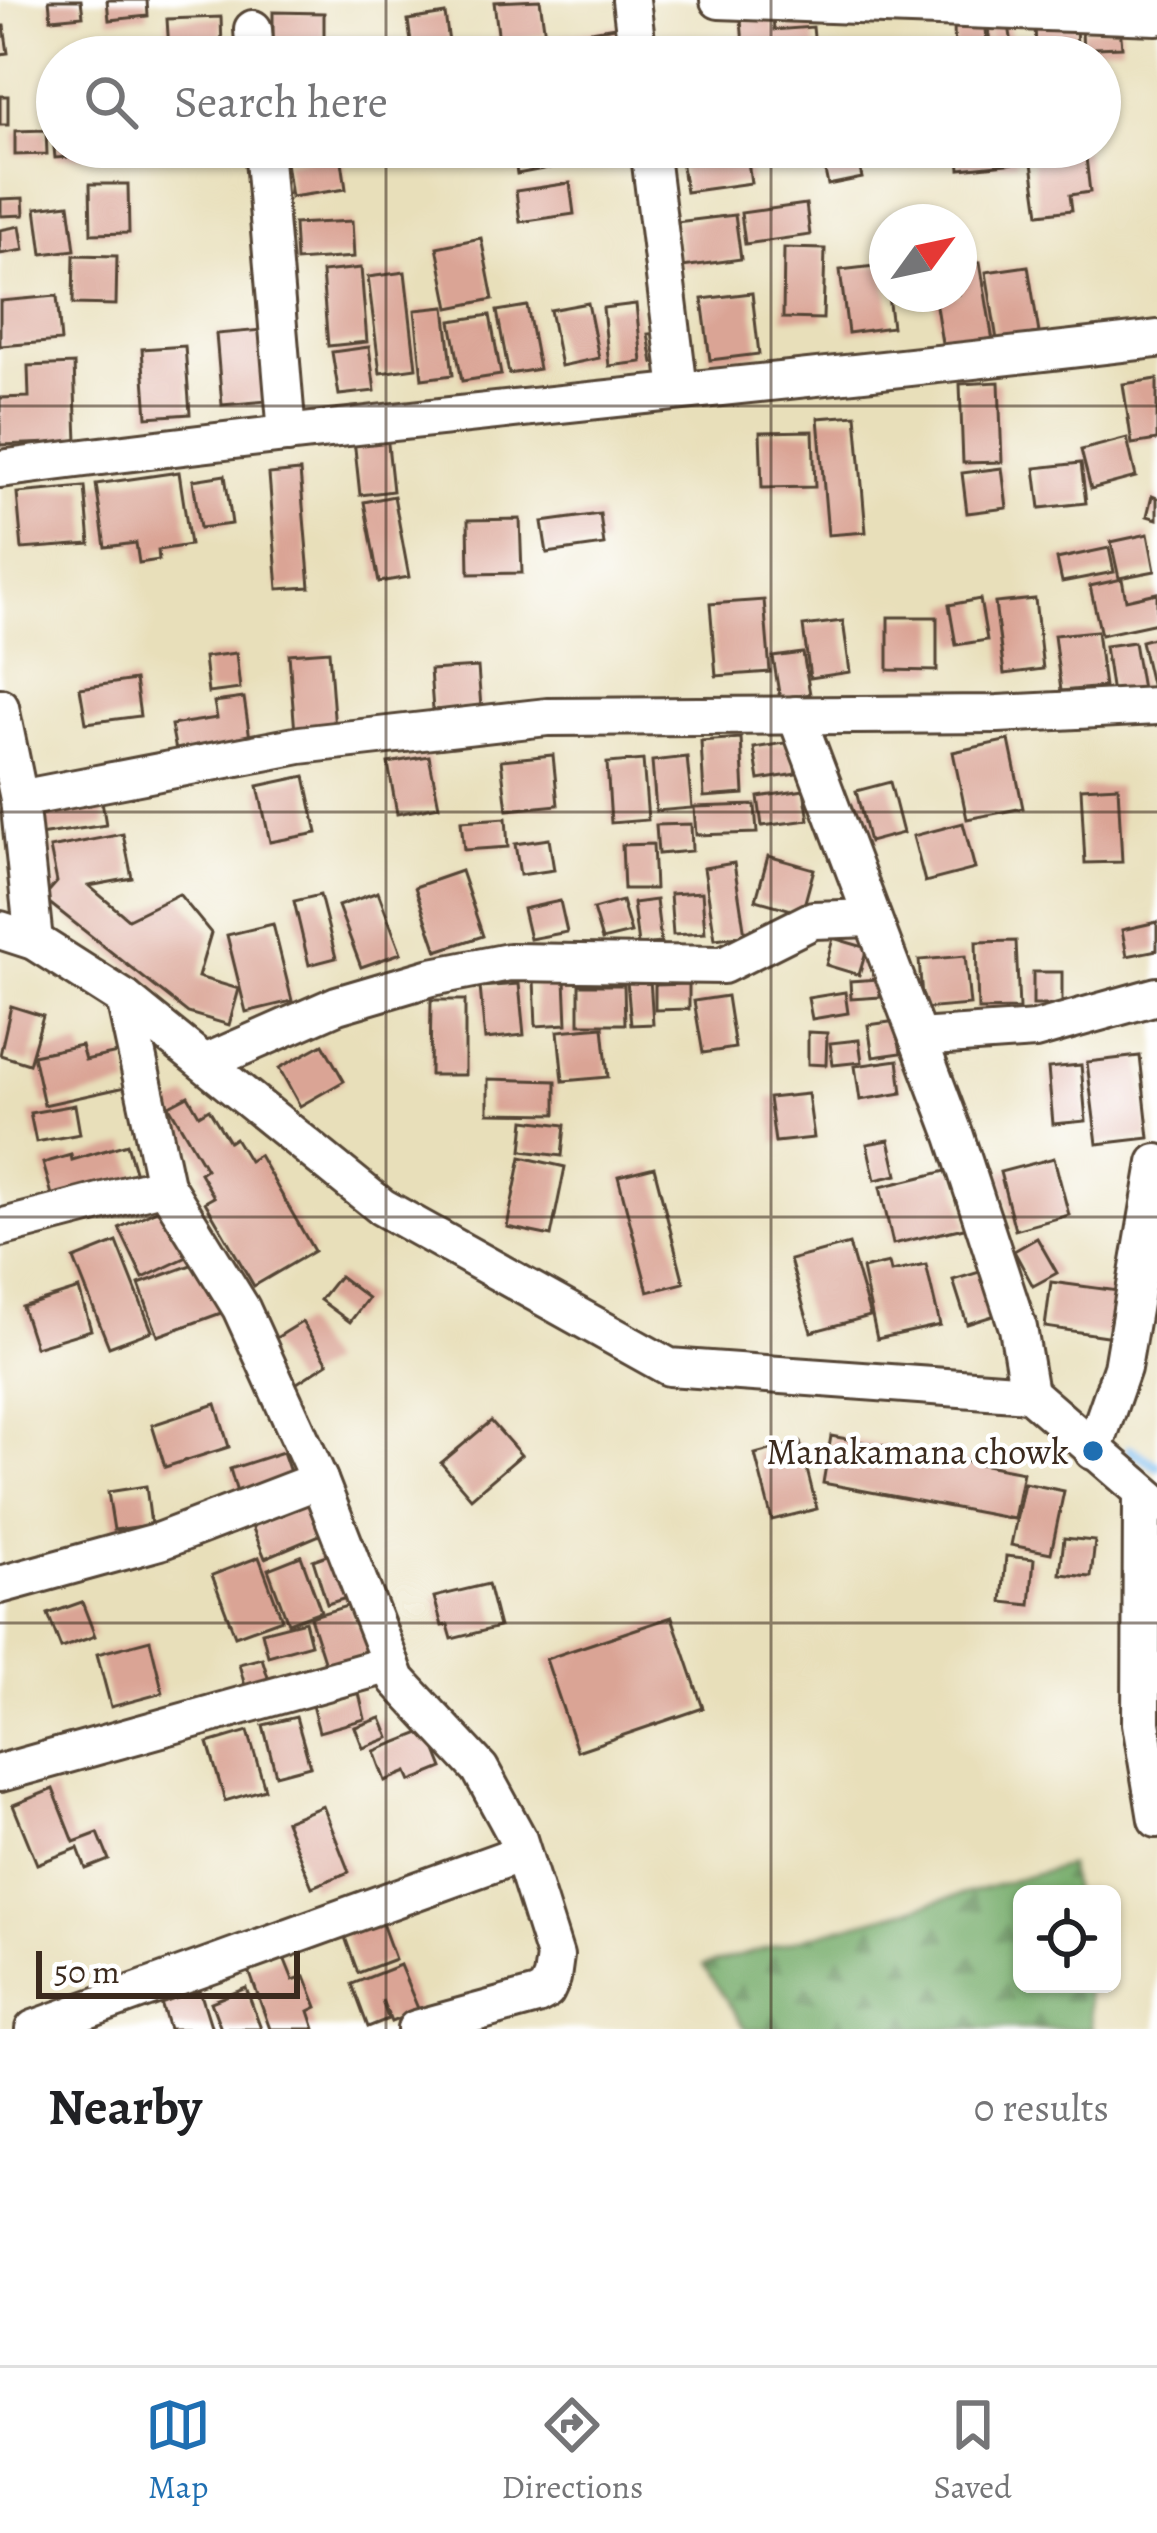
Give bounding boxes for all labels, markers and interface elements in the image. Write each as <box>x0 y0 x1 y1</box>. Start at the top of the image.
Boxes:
search box <box>36 36 1121 168</box>
icon: search <box>78 69 144 135</box>
text: Search here <box>174 71 388 133</box>
north arrow <box>869 204 977 312</box>
place label: Manakamana chowk <box>766 1427 1069 1476</box>
marker: Manakamana chowk <box>1080 1438 1106 1464</box>
map controls <box>1013 1885 1121 1993</box>
button: locate <box>1013 1885 1121 1993</box>
scale bar <box>36 1945 300 1998</box>
text: 50 m <box>54 1949 120 1994</box>
text: Nearby <box>48 2072 202 2142</box>
text: 0 results <box>974 2081 1109 2134</box>
tab: Map <box>145 2392 211 2509</box>
tab: Directions <box>502 2392 643 2509</box>
tab: Saved <box>934 2392 1012 2509</box>

